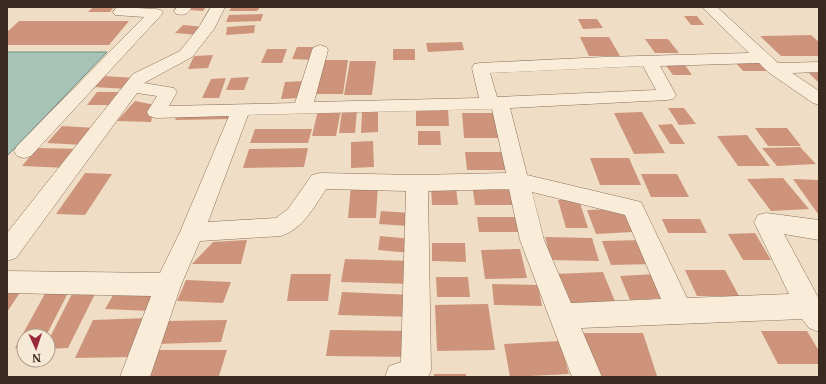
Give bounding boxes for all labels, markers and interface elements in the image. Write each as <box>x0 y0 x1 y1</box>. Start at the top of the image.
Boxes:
north arrow <box>16 328 56 368</box>
text: N <box>32 351 41 365</box>

